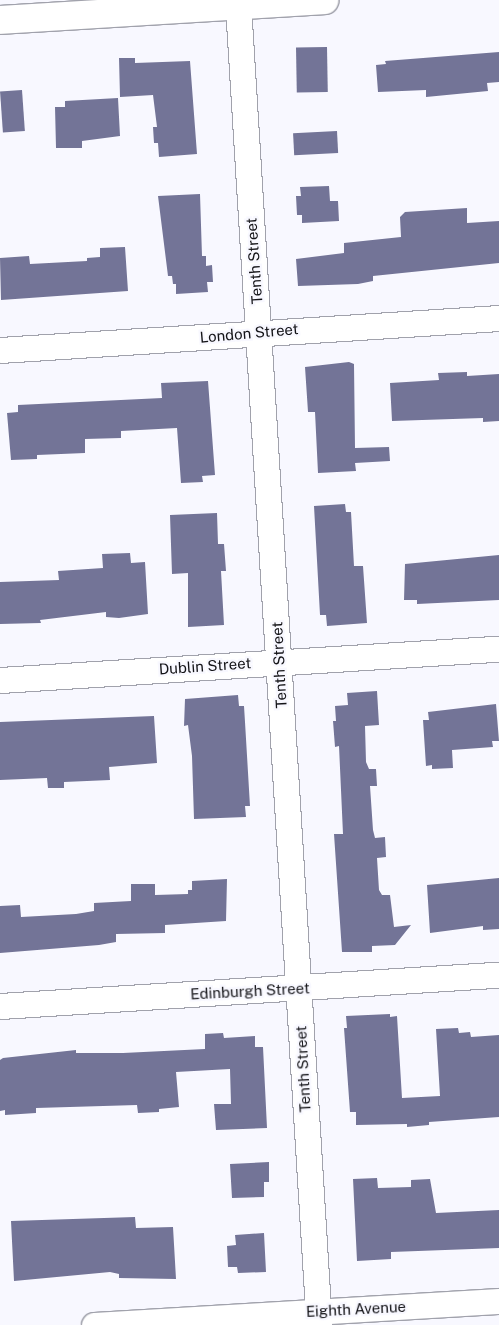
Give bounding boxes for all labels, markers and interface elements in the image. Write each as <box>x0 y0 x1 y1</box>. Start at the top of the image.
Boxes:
street label: Tenth Street <box>242 217 266 305</box>
street label: London Street <box>199 320 299 346</box>
street label: Tenth Street <box>268 621 290 709</box>
street label: Dublin Street <box>158 654 252 678</box>
street label: Edinburgh Street <box>190 979 310 1003</box>
street label: Tenth Street <box>292 1025 314 1113</box>
street label: Eighth Avenue <box>306 1297 406 1321</box>

